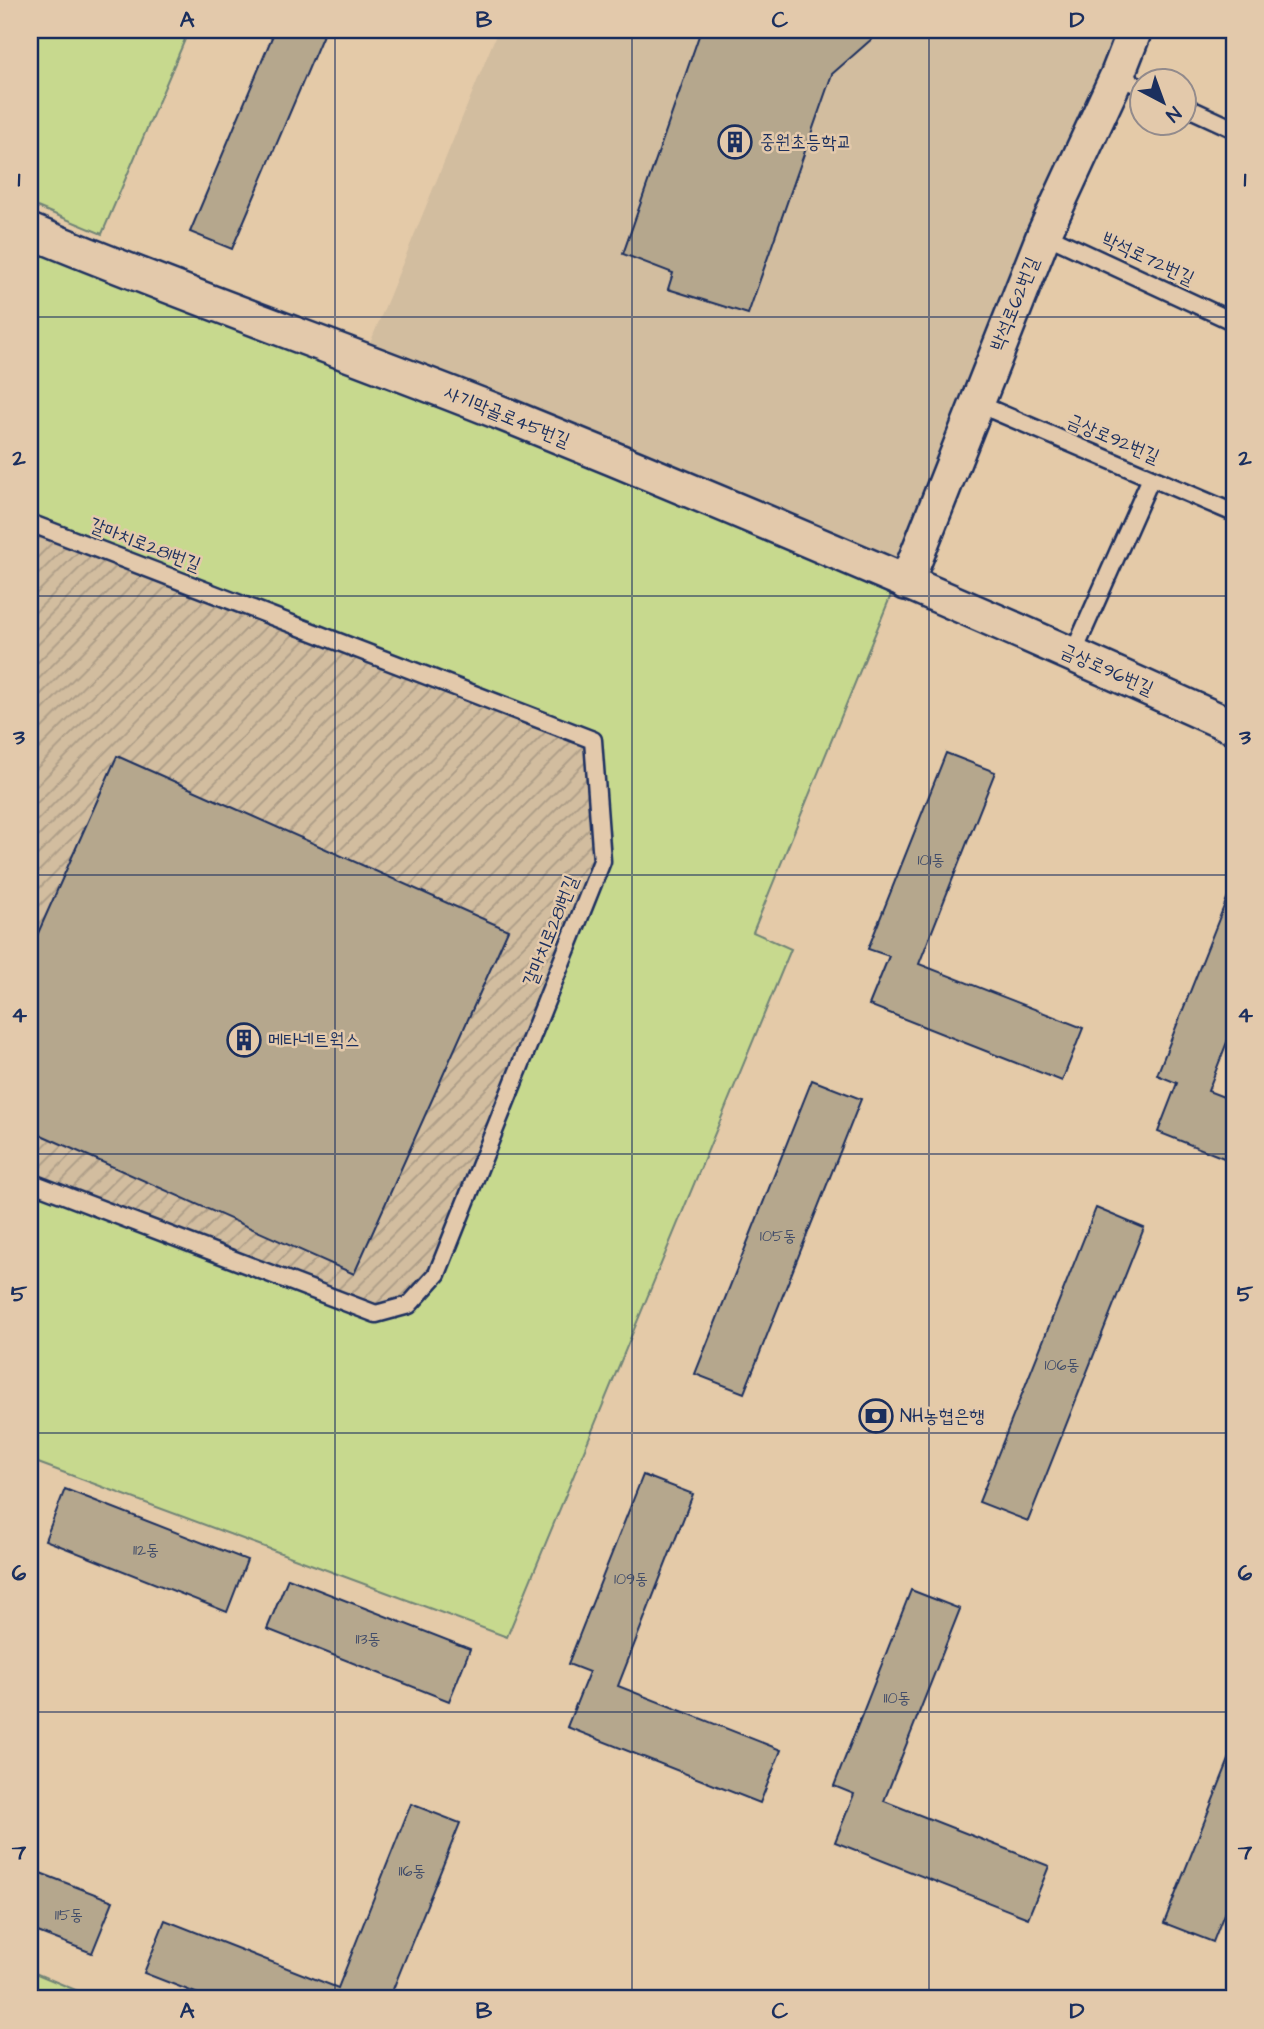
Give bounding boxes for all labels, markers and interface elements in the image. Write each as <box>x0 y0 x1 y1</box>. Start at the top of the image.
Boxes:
text: A <box>180 4 195 36</box>
text: B <box>476 4 493 36</box>
text: C <box>772 4 789 36</box>
text: D <box>1070 4 1085 36</box>
north arrow <box>1128 66 1198 136</box>
text: N <box>1160 100 1187 128</box>
building icon: 중원초등학교 <box>716 123 754 161</box>
place label: 중원초등학교 <box>760 129 852 156</box>
text: 1 <box>18 163 21 195</box>
text: 1 <box>1244 163 1247 195</box>
street label: 박석로72번길 <box>1097 226 1199 292</box>
street label: 박석로62번길 <box>984 253 1046 355</box>
street label: 사기막골로45번길 <box>440 379 574 455</box>
street label: 금상로92번길 <box>1063 407 1163 471</box>
text: 2 <box>11 442 26 474</box>
text: 2 <box>1237 442 1252 474</box>
street label: 갈마치로281번길 <box>85 511 205 579</box>
street label: 금상로96번길 <box>1056 637 1158 703</box>
text: 3 <box>12 721 25 753</box>
text: 3 <box>1238 721 1251 753</box>
house number: 101동 <box>917 849 945 871</box>
street label: 갈마치로281번길 <box>517 872 585 990</box>
text: 4 <box>11 999 27 1031</box>
text: 4 <box>1237 999 1253 1031</box>
building icon: 메타네트웍스 <box>225 1021 263 1059</box>
place label: 메타네트웍스 <box>268 1027 360 1054</box>
house number: 105동 <box>760 1225 796 1247</box>
text: 5 <box>11 1278 28 1310</box>
text: 5 <box>1237 1278 1254 1310</box>
house number: 106동 <box>1044 1354 1080 1376</box>
bank icon: NH농협은행 <box>857 1397 895 1435</box>
place label: NH농협은행 <box>900 1403 985 1430</box>
house number: 112동 <box>133 1539 159 1561</box>
text: 6 <box>12 1557 27 1589</box>
text: 6 <box>1238 1557 1253 1589</box>
house number: 109동 <box>614 1568 648 1590</box>
house number: 113동 <box>355 1628 381 1650</box>
house number: 110동 <box>883 1687 911 1709</box>
text: 7 <box>11 1836 27 1868</box>
text: 7 <box>1237 1836 1253 1868</box>
house number: 116동 <box>399 1860 426 1882</box>
house number: 115동 <box>55 1904 83 1926</box>
text: A <box>180 1995 195 2027</box>
text: B <box>476 1995 493 2027</box>
text: C <box>772 1995 789 2027</box>
text: D <box>1070 1995 1085 2027</box>

